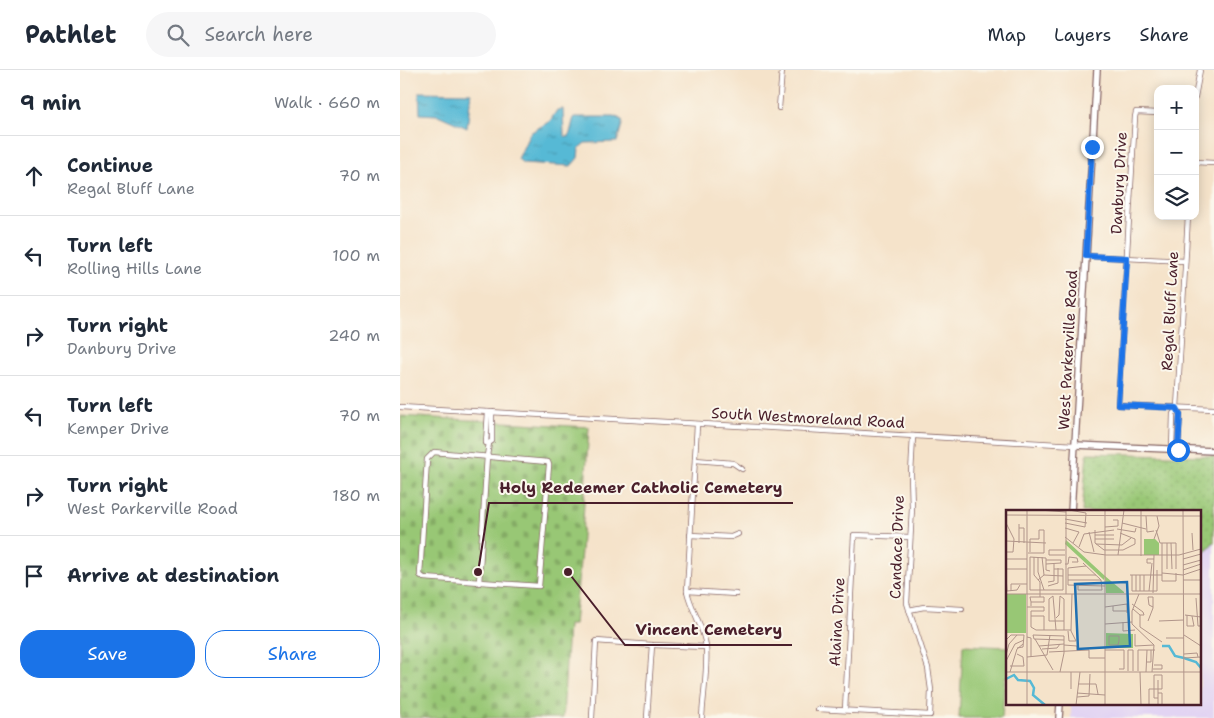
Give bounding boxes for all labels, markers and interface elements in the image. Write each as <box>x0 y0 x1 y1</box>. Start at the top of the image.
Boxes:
search box <box>146 12 496 57</box>
text: Pathlet <box>25 19 116 51</box>
icon: search <box>164 21 192 49</box>
text: Search here <box>204 22 313 47</box>
text: Map <box>988 23 1026 47</box>
text: Layers <box>1054 23 1111 47</box>
text: Share <box>1139 23 1189 47</box>
map controls <box>1154 85 1199 220</box>
button: + <box>1154 85 1199 130</box>
text: 9 min <box>20 89 81 117</box>
text: Walk · 660 m <box>274 92 380 113</box>
button: − <box>1154 130 1199 175</box>
street label: Danbury Drive <box>1106 131 1132 235</box>
route end <box>1081 136 1104 159</box>
text: Continue <box>67 153 153 178</box>
icon: ahead <box>20 162 48 190</box>
text: 70 m <box>339 165 380 186</box>
button: layers <box>1154 175 1199 220</box>
text: Regal Bluff Lane <box>67 178 195 199</box>
text: Turn left <box>67 233 153 258</box>
icon: left <box>20 242 48 270</box>
text: 100 m <box>332 245 380 266</box>
street label: Regal Bluff Lane <box>1157 251 1183 371</box>
text: Rolling Hills Lane <box>67 258 202 279</box>
street label: West Parkerville Road <box>1054 269 1082 430</box>
text: Turn right <box>67 313 168 338</box>
icon: right <box>20 322 48 350</box>
text: 240 m <box>328 325 380 346</box>
text: Danbury Drive <box>67 338 177 359</box>
text: Turn left <box>67 393 153 418</box>
icon: left <box>20 402 48 430</box>
street label: South Westmoreland Road <box>711 403 906 433</box>
text: 70 m <box>339 405 380 426</box>
text: Kemper Drive <box>67 418 169 439</box>
route start <box>1167 439 1190 462</box>
callout: Holy Redeemer Catholic Cemetery <box>489 472 793 503</box>
text: Turn right <box>67 473 168 498</box>
text: Holy Redeemer Catholic Cemetery <box>499 477 783 498</box>
icon: right <box>20 482 48 510</box>
text: 180 m <box>332 485 380 506</box>
street label: Candace Drive <box>885 495 909 599</box>
text: West Parkerville Road <box>67 498 238 519</box>
inset map <box>1006 510 1202 706</box>
icon: arrive <box>20 562 48 590</box>
text: Arrive at destination <box>67 563 279 588</box>
street label: Alaina Drive <box>825 577 849 667</box>
callout: Vincent Cemetery <box>625 614 792 645</box>
text: Vincent Cemetery <box>636 619 782 640</box>
button: Save <box>20 630 195 678</box>
button: Share <box>205 630 380 678</box>

